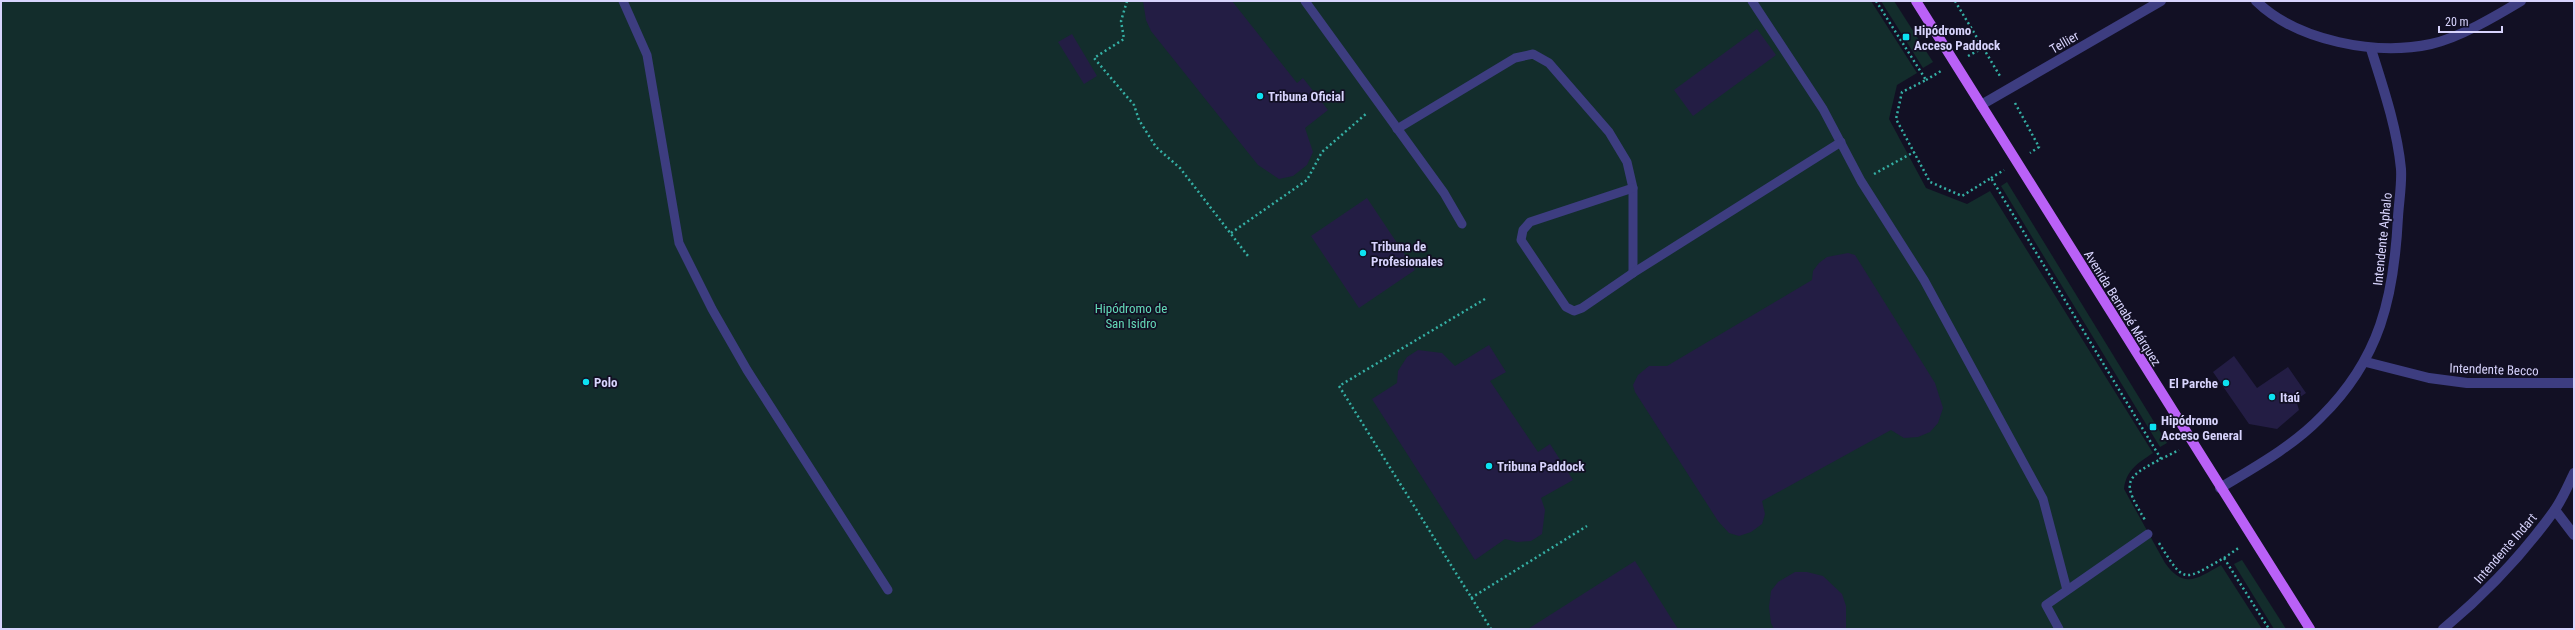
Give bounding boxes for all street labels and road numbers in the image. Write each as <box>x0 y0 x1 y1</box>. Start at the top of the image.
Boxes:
street label: Tellier <box>2047 28 2082 57</box>
street label: Intendente Aphalo <box>2370 192 2395 286</box>
street label: Avenida Bernabé Márquez <box>2081 248 2164 369</box>
street label: Intendente Becco <box>2449 360 2539 379</box>
street label: Intendente Indart <box>2471 510 2540 586</box>

